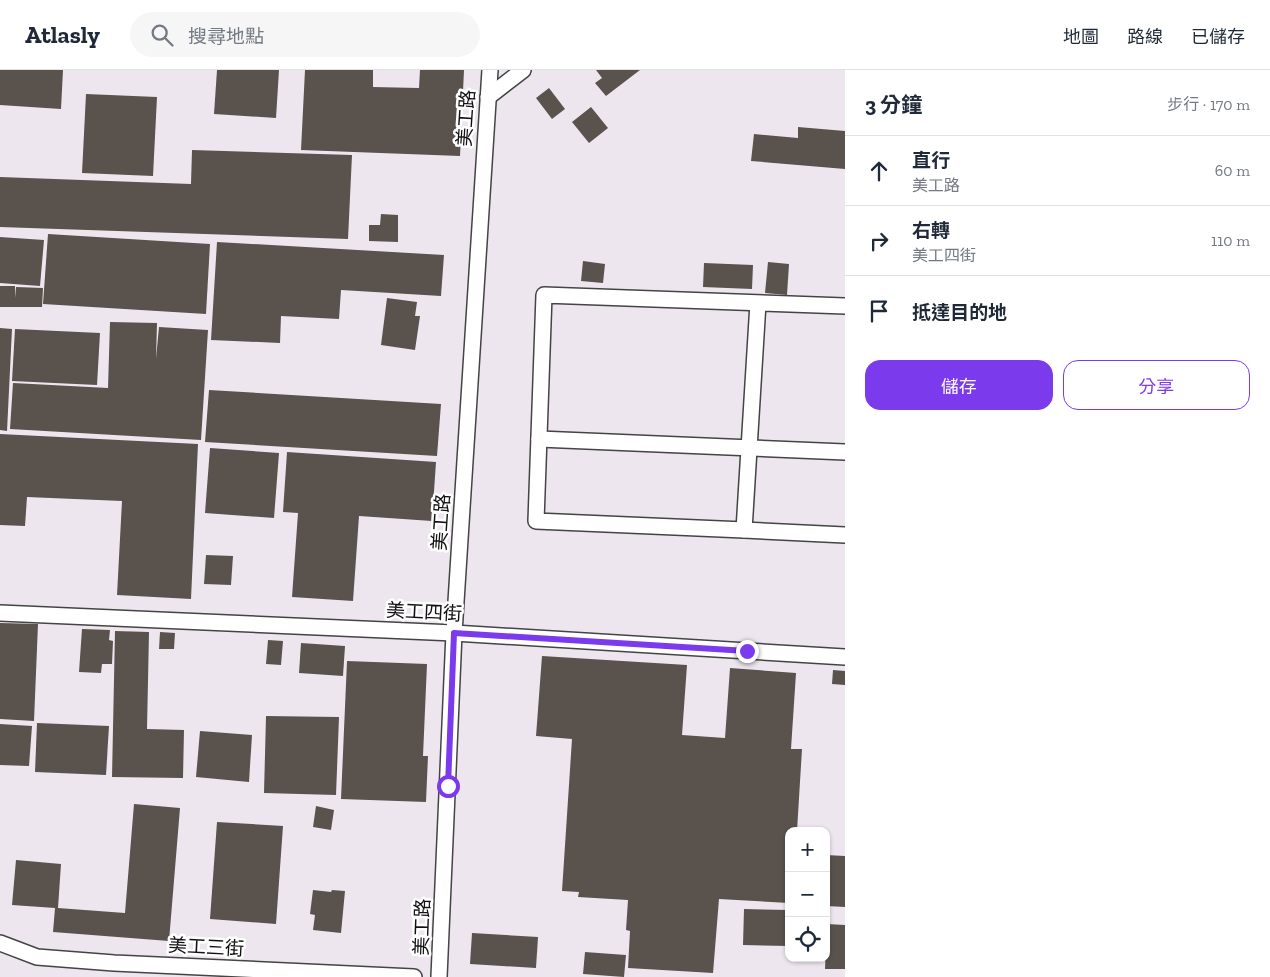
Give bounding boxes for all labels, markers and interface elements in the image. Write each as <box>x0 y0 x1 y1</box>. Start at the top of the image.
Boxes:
search box <box>130 12 480 57</box>
text: Atlasly <box>25 20 100 49</box>
icon: search <box>148 21 176 49</box>
text: 搜尋地點 <box>188 25 264 48</box>
text: 地圖 <box>1063 26 1099 48</box>
text: 路線 <box>1127 26 1163 48</box>
text: 已儲存 <box>1191 26 1245 48</box>
street label: 美工路 <box>453 89 479 147</box>
text: 3 分鐘 <box>865 92 922 117</box>
text: 步行 · 170 m <box>1167 95 1250 114</box>
text: 直行 <box>912 149 950 172</box>
icon: ahead <box>865 157 893 185</box>
text: 60 m <box>1215 161 1250 180</box>
text: 美工路 <box>912 176 960 195</box>
text: 右轉 <box>912 219 950 242</box>
icon: right <box>865 227 893 255</box>
text: 110 m <box>1211 231 1250 250</box>
text: 美工四街 <box>912 246 976 265</box>
icon: arrive <box>865 297 893 325</box>
text: 抵達目的地 <box>912 301 1007 324</box>
button: 儲存 <box>865 360 1053 410</box>
button: 分享 <box>1063 360 1250 410</box>
street label: 美工路 <box>428 493 454 551</box>
street label: 美工四街 <box>385 599 463 625</box>
route end <box>736 640 759 663</box>
route start <box>437 775 460 798</box>
map controls <box>785 827 830 962</box>
button: + <box>785 827 830 872</box>
button: − <box>785 872 830 917</box>
street label: 美工路 <box>410 898 434 956</box>
button: locate <box>785 917 830 962</box>
street label: 美工三街 <box>167 934 245 960</box>

